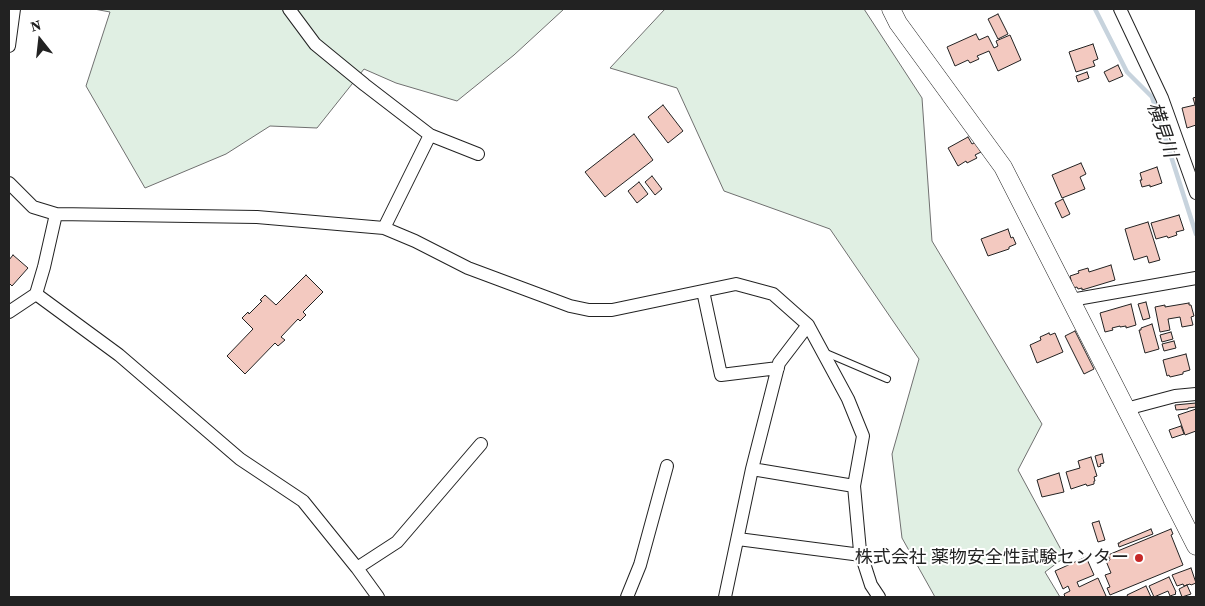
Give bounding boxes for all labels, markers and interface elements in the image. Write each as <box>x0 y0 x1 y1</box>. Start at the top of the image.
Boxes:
north arrow <box>15 15 65 65</box>
text: N <box>28 15 44 37</box>
water label: 横見川 <box>1141 99 1181 161</box>
place label: 株式会社 薬物安全性試験センター <box>855 547 1129 569</box>
marker: 株式会社 薬物安全性試験センター <box>1133 552 1145 564</box>

